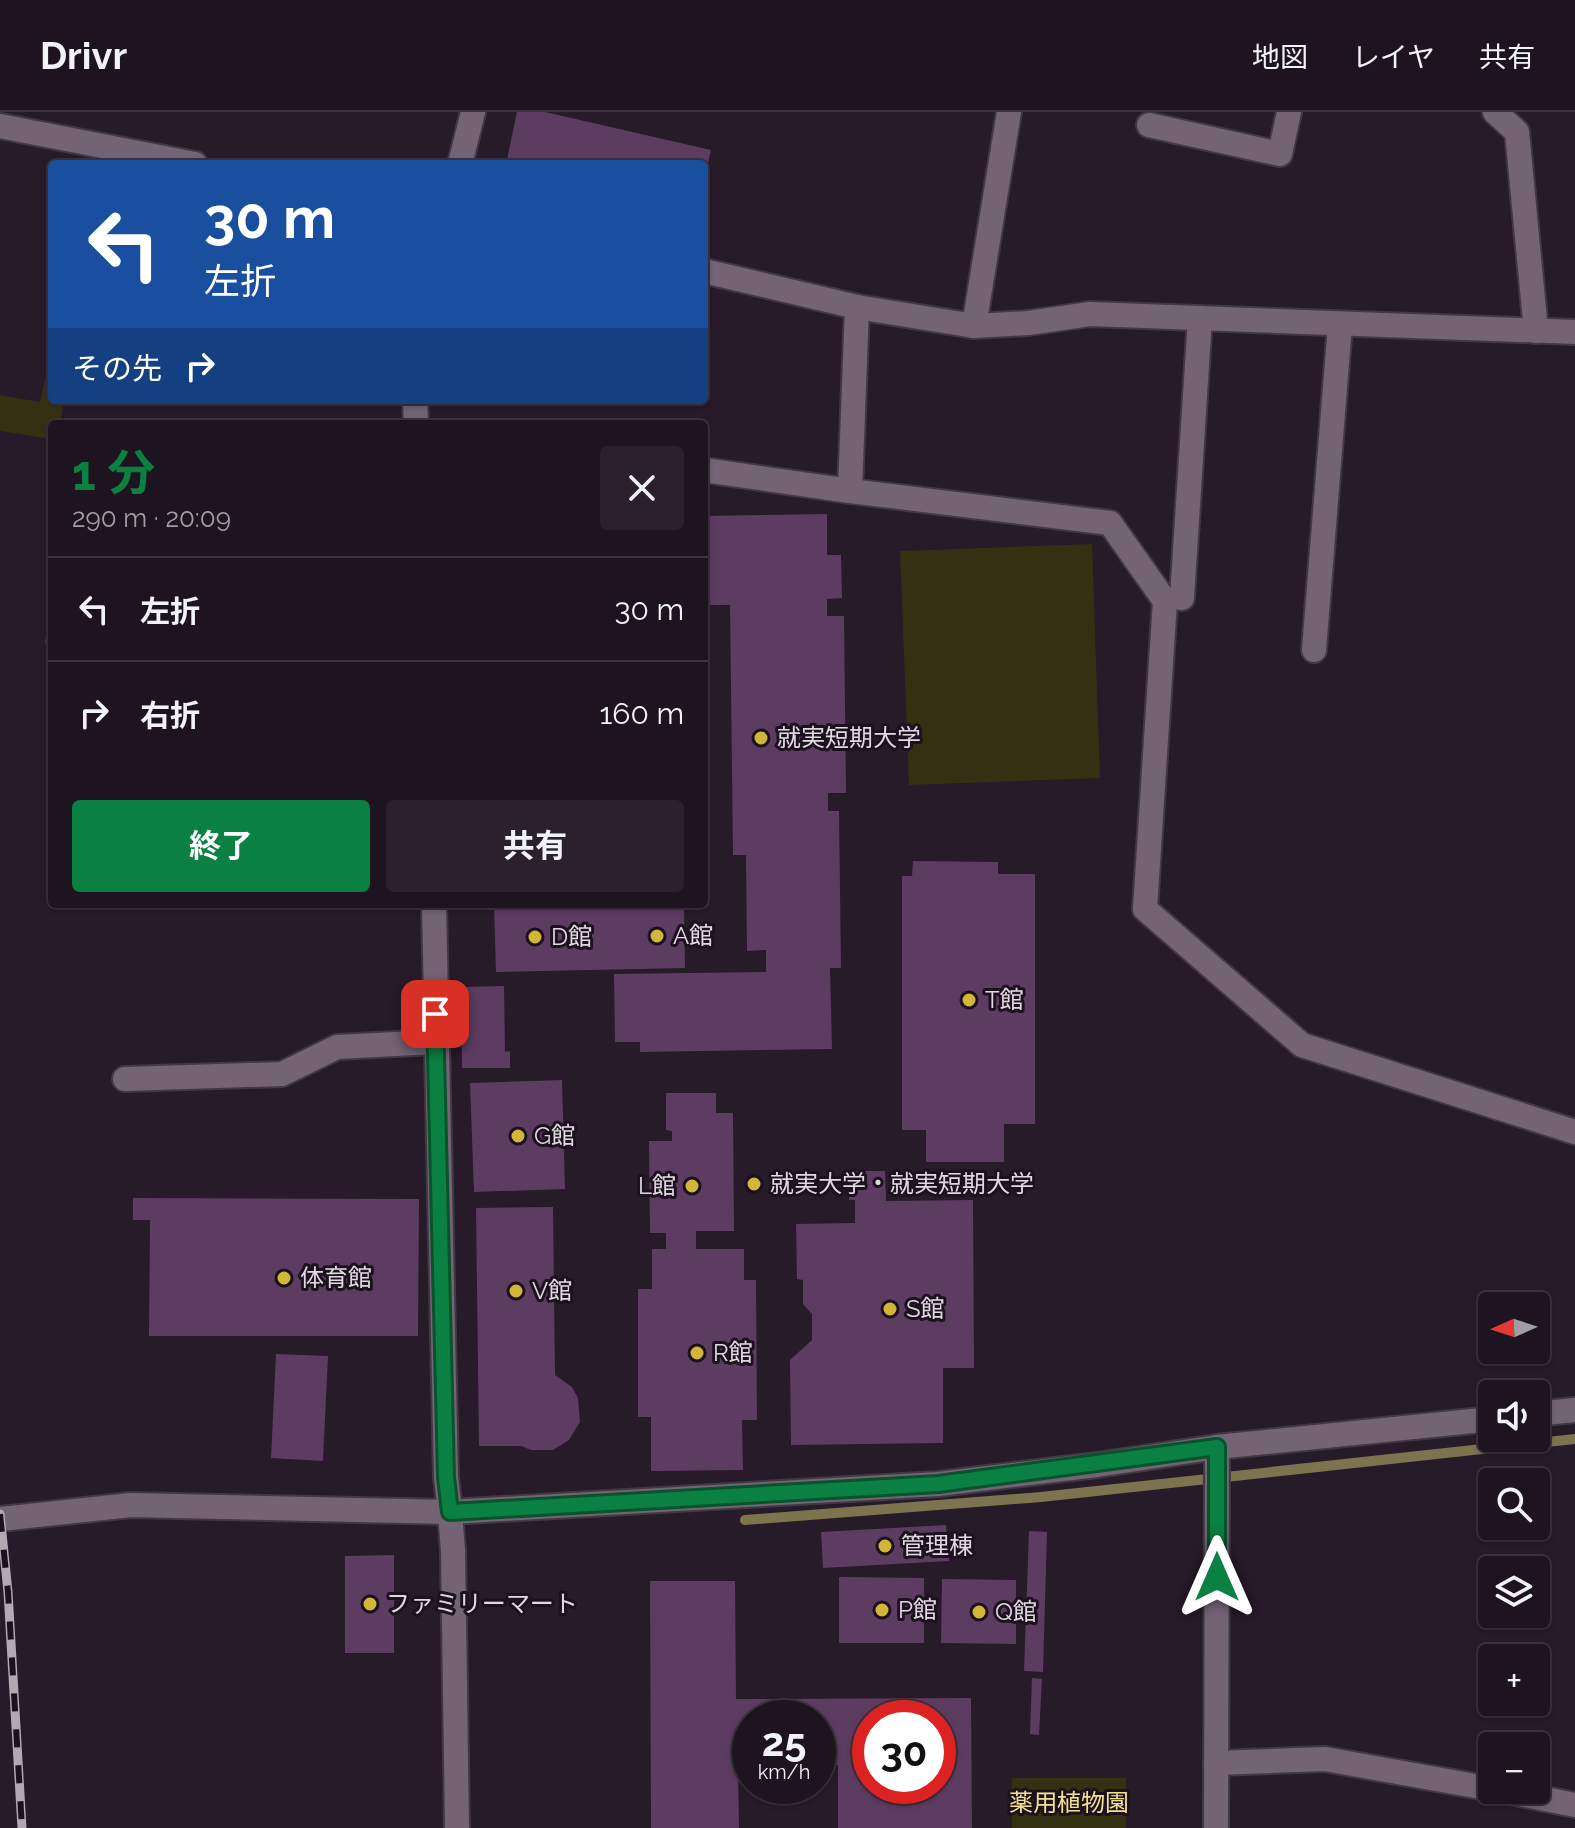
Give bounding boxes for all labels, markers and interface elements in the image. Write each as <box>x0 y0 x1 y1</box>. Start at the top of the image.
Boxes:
text: Drivr <box>40 33 127 78</box>
text: 地図 <box>1252 41 1308 74</box>
text: レイヤ <box>1352 41 1435 74</box>
text: 共有 <box>1479 41 1535 74</box>
text: 30 m <box>204 185 335 251</box>
icon: left <box>72 192 176 296</box>
text: 左折 <box>204 260 276 302</box>
icon: right <box>178 344 222 388</box>
text: その先 <box>72 351 162 386</box>
text: 1 分 <box>72 445 155 501</box>
button: close <box>600 446 684 530</box>
text: 290 m · 20:09 <box>72 503 231 533</box>
icon: left <box>72 587 116 631</box>
text: 30 m <box>614 592 684 627</box>
text: 左折 <box>140 594 200 629</box>
icon: right <box>72 691 116 735</box>
text: 160 m <box>599 696 684 731</box>
text: 右折 <box>140 698 200 733</box>
place label: 就実短期大学 <box>777 723 921 752</box>
marker: 就実短期大学 <box>752 729 770 747</box>
button: 終了 <box>72 800 370 892</box>
button: 共有 <box>386 800 684 892</box>
place label: A館 <box>673 921 713 950</box>
place label: D館 <box>551 922 592 951</box>
marker: A館 <box>648 927 666 945</box>
marker: D館 <box>526 928 544 946</box>
pin <box>401 980 469 1048</box>
place label: T館 <box>985 985 1024 1014</box>
marker: T館 <box>960 991 978 1009</box>
icon: arrive <box>413 992 457 1036</box>
place label: G館 <box>534 1121 575 1150</box>
marker: G館 <box>509 1127 527 1145</box>
place label: 就実大学・就実短期大学 <box>770 1169 1034 1198</box>
place label: L館 <box>638 1171 676 1200</box>
marker: 就実大学・就実短期大学 <box>745 1175 763 1193</box>
marker: L館 <box>683 1177 701 1195</box>
place label: 体育館 <box>300 1263 372 1292</box>
marker: 体育館 <box>275 1269 293 1287</box>
place label: V館 <box>532 1276 572 1305</box>
marker: V館 <box>507 1282 525 1300</box>
north arrow <box>1478 1292 1550 1364</box>
map controls <box>1478 1292 1550 1804</box>
place label: S館 <box>906 1294 945 1323</box>
marker: S館 <box>881 1300 899 1318</box>
place label: R館 <box>713 1338 753 1367</box>
marker: R館 <box>688 1344 706 1362</box>
button: sound <box>1478 1380 1550 1452</box>
button: search <box>1478 1468 1550 1540</box>
place label: 管理棟 <box>901 1531 973 1560</box>
position arrow <box>1175 1535 1259 1619</box>
marker: 管理棟 <box>876 1537 894 1555</box>
button: layers <box>1478 1556 1550 1628</box>
place label: ファミリーマート <box>386 1589 578 1618</box>
marker: ファミリーマート <box>361 1595 379 1613</box>
place label: P館 <box>898 1595 937 1624</box>
place label: Q館 <box>995 1597 1037 1626</box>
marker: P館 <box>873 1601 891 1619</box>
marker: Q館 <box>970 1603 988 1621</box>
button: + <box>1478 1644 1550 1716</box>
speed limit sign: 30 <box>852 1700 956 1804</box>
text: 25 <box>762 1718 806 1765</box>
button: − <box>1478 1732 1550 1804</box>
text: km/h <box>758 1760 810 1784</box>
park label: 薬用植物園 <box>1009 1788 1129 1817</box>

